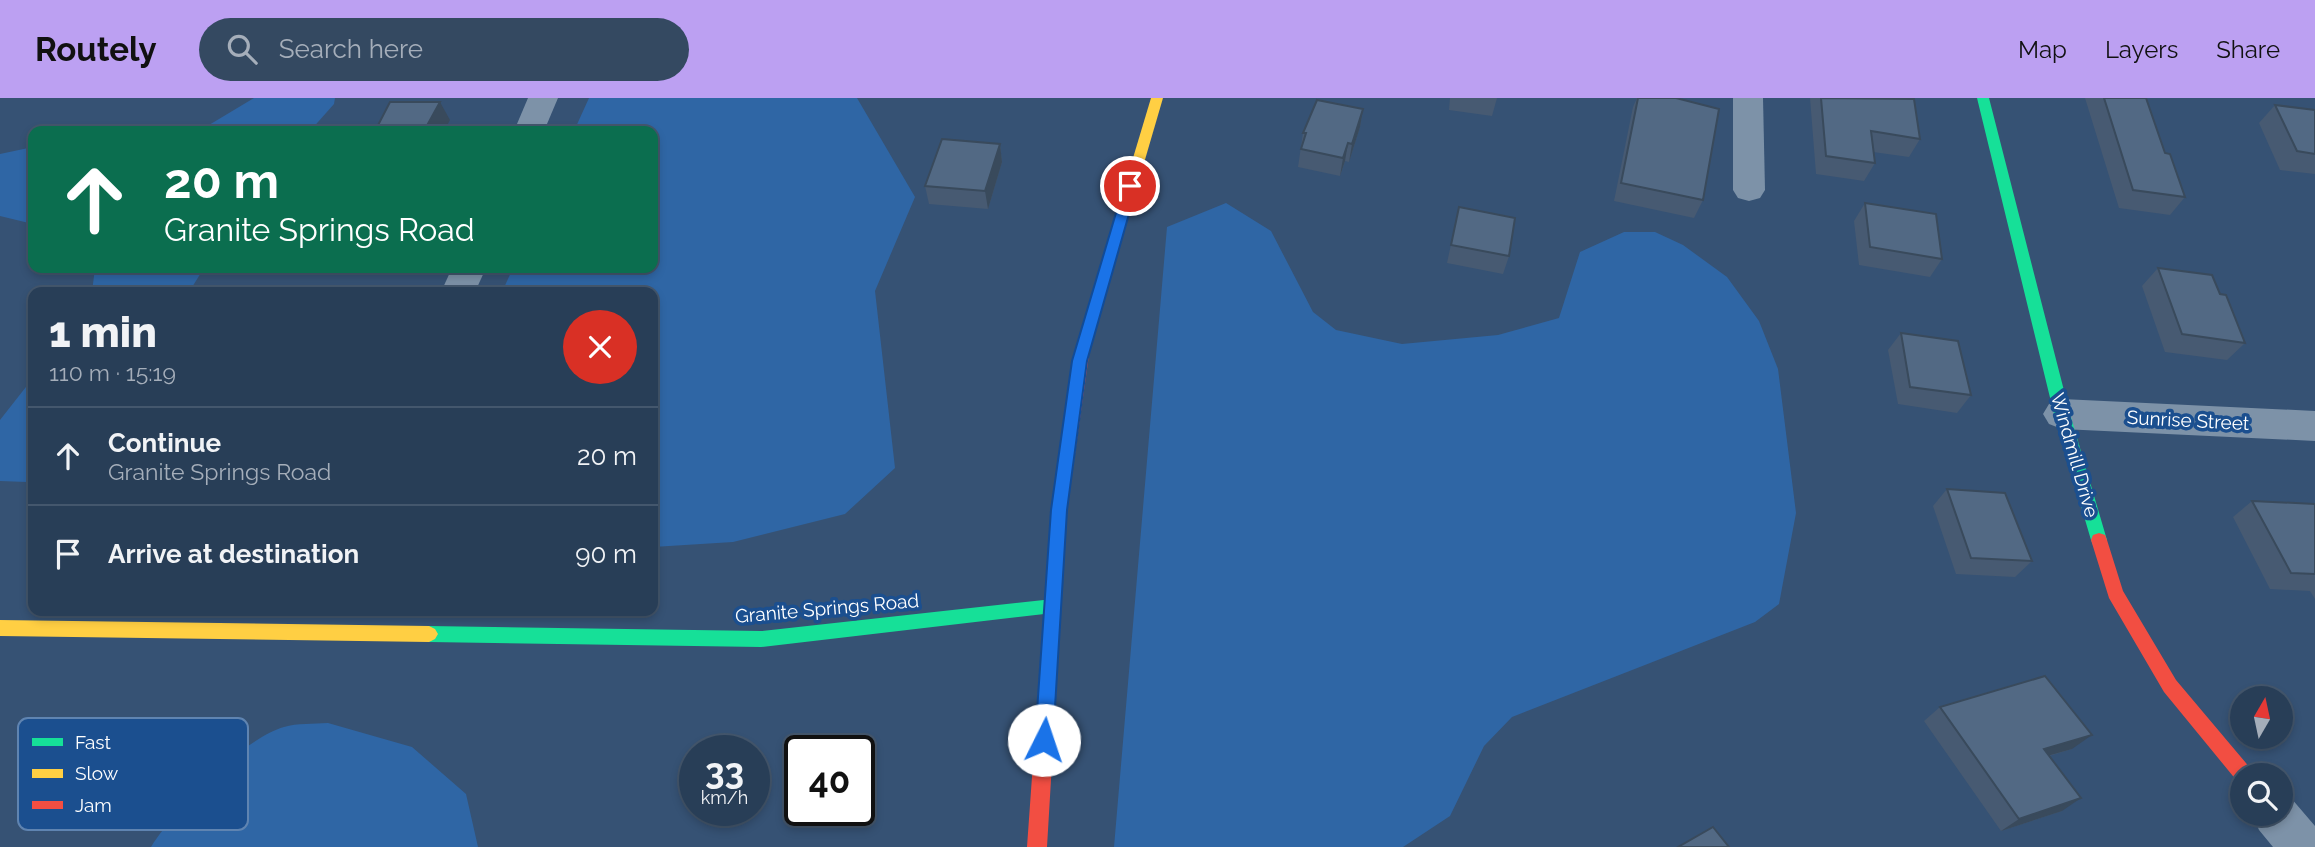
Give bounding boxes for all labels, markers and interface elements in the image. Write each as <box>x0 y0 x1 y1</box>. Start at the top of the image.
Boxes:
search box <box>199 18 689 81</box>
text: Routely <box>35 30 157 69</box>
icon: search <box>223 30 261 68</box>
text: Search here <box>279 34 423 64</box>
text: Map <box>2018 35 2067 64</box>
text: Layers <box>2105 35 2178 64</box>
text: Share <box>2216 35 2280 64</box>
text: 20 m <box>164 152 279 209</box>
icon: ahead <box>49 154 140 245</box>
pin <box>1100 156 1160 216</box>
icon: arrive <box>1111 167 1149 205</box>
text: Granite Springs Road <box>164 211 475 248</box>
text: 1 min <box>49 308 157 357</box>
button: close <box>563 310 637 384</box>
text: 110 m · 15:19 <box>49 359 176 386</box>
street label: Windmill Drive <box>2047 390 2103 520</box>
street label: Sunrise Street <box>2126 406 2250 434</box>
text: Continue <box>108 428 221 458</box>
icon: ahead <box>49 437 87 475</box>
text: 20 m <box>577 441 637 471</box>
text: Granite Springs Road <box>108 458 331 485</box>
icon: arrive <box>49 535 87 573</box>
text: Arrive at destination <box>108 539 359 569</box>
text: 90 m <box>575 539 637 569</box>
street label: Granite Springs Road <box>734 589 920 627</box>
north arrow <box>2230 686 2292 749</box>
map controls <box>2230 686 2293 826</box>
position arrow <box>1007 703 1081 777</box>
legend <box>18 718 248 830</box>
text: Fast <box>75 731 111 753</box>
speed limit sign: 40 <box>784 735 875 826</box>
text: 33 <box>705 751 744 792</box>
text: Slow <box>75 762 119 784</box>
button: search <box>2230 763 2293 826</box>
text: km/h <box>701 787 748 808</box>
text: Jam <box>75 794 112 816</box>

